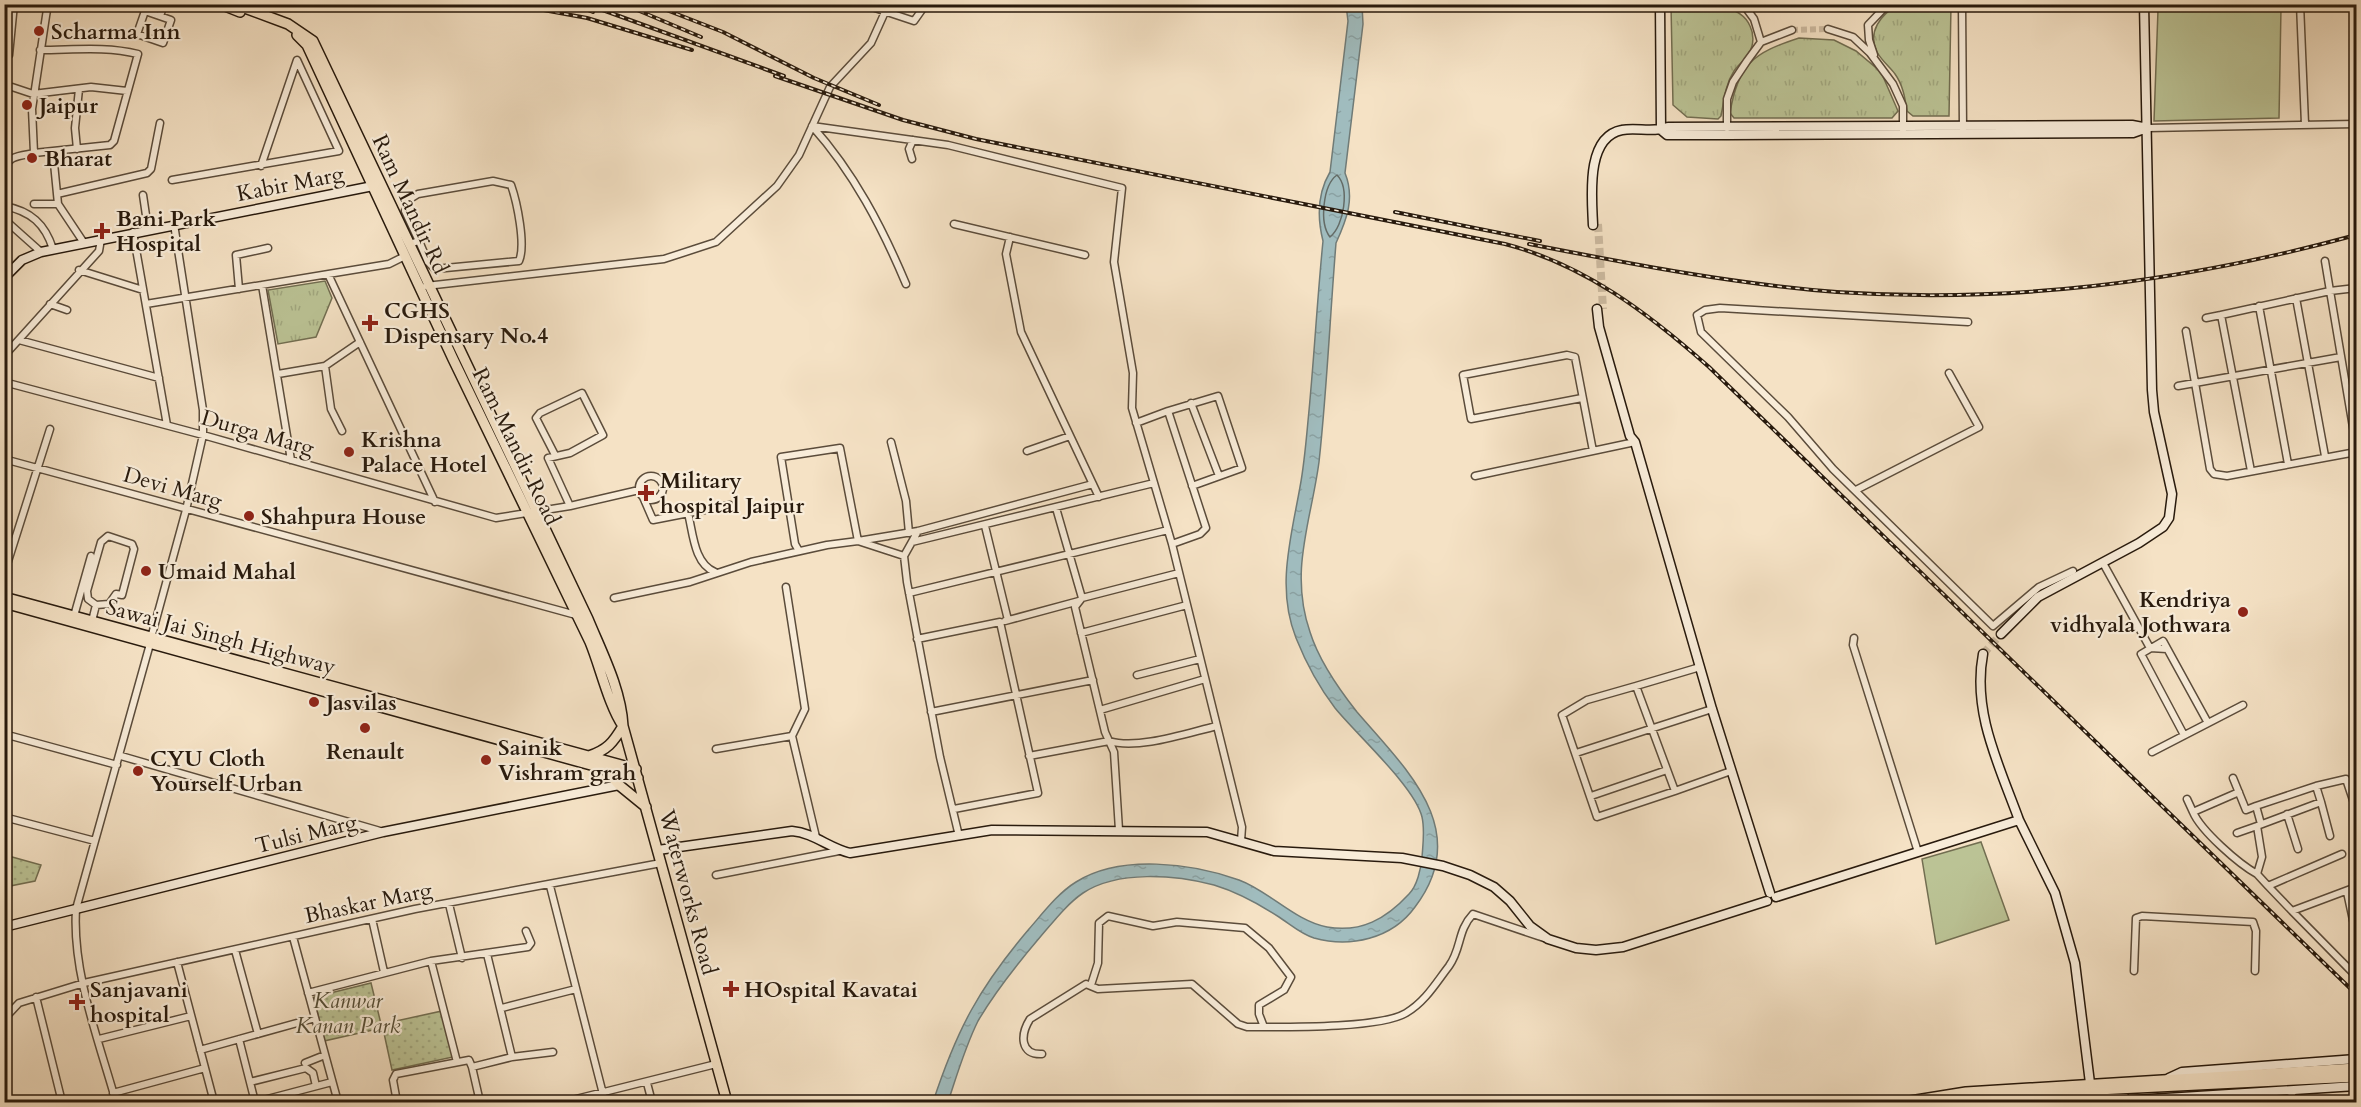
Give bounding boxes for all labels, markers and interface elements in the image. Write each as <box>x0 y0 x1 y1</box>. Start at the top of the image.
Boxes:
place label: Scharma Inn <box>51 17 181 47</box>
marker: Scharma Inn <box>32 24 46 38</box>
place label: Jaipur <box>36 91 98 121</box>
marker: Jaipur <box>20 98 34 112</box>
street label: Ram Mandir Rd <box>365 130 456 279</box>
place label: Bharat <box>44 144 112 174</box>
marker: Bharat <box>25 151 39 165</box>
street label: Kabir Marg <box>234 159 347 209</box>
place label: Bani Park Hospital <box>116 204 217 259</box>
marker: Bani Park Hospital <box>93 222 111 240</box>
place label: CGHS Dispensary No.4 <box>384 296 548 351</box>
marker: CGHS Dispensary No.4 <box>361 314 379 332</box>
street label: Ram Mandir Road <box>465 362 567 531</box>
street label: Durga Marg <box>198 403 318 464</box>
place label: Krishna Palace Hotel <box>361 425 487 480</box>
marker: Krishna Palace Hotel <box>342 445 356 459</box>
street label: Devi Marg <box>120 460 226 517</box>
place label: Military hospital Jaipur <box>660 466 804 521</box>
marker: Military hospital Jaipur <box>637 484 655 502</box>
place label: Shahpura House <box>261 502 426 532</box>
marker: Shahpura House <box>242 509 256 523</box>
place label: Umaid Mahal <box>158 557 296 587</box>
marker: Umaid Mahal <box>139 564 153 578</box>
place label: Kendriya vidhyala Jothwara <box>2050 585 2231 640</box>
street label: Sawai Jai Singh Highway <box>103 592 339 682</box>
marker: Kendriya vidhyala Jothwara <box>2236 605 2250 619</box>
place label: Jasvilas <box>323 688 397 718</box>
marker: Jasvilas <box>307 695 321 709</box>
marker: Renault <box>358 721 372 735</box>
place label: Sainik Vishram grah <box>498 733 637 788</box>
place label: Renault <box>326 737 404 767</box>
place label: CYU Cloth Yourself Urban <box>150 744 303 799</box>
marker: Sainik Vishram grah <box>479 753 493 767</box>
marker: CYU Cloth Yourself Urban <box>131 764 145 778</box>
street label: Waterworks Road <box>651 805 725 978</box>
street label: Tulsi Marg <box>252 807 361 861</box>
street label: Bhaskar Marg <box>302 875 435 931</box>
place label: Sanjavani hospital <box>90 975 188 1030</box>
place label: HOspital Kavatai <box>744 975 918 1005</box>
marker: HOspital Kavatai <box>722 980 740 998</box>
park label: Kanwar Kanan Park <box>296 986 401 1041</box>
marker: Sanjavani hospital <box>68 993 86 1011</box>

